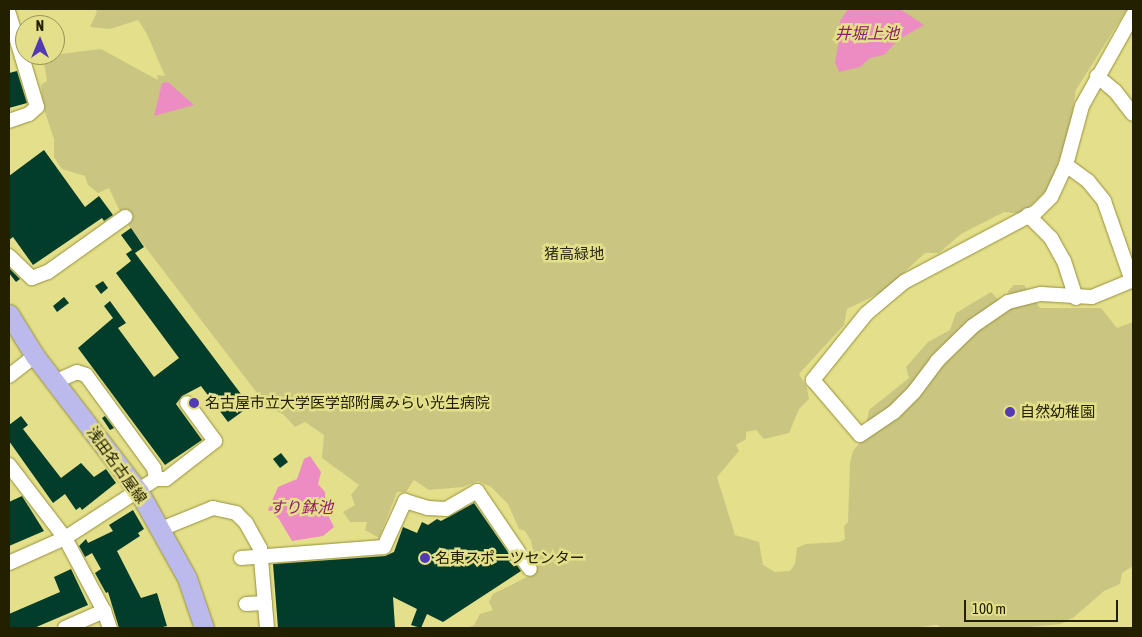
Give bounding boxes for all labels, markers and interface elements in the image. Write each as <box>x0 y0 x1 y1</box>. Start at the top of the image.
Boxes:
north arrow <box>15 15 65 65</box>
text: N <box>36 18 44 34</box>
water label: 井堀上池 <box>835 23 899 43</box>
park label: 猪高緑地 <box>544 245 604 263</box>
place label: 名古屋市立大学医学部附属みらい光生病院 <box>205 394 490 412</box>
marker: 名古屋市立大学医学部附属みらい光生病院 <box>187 396 201 410</box>
place label: 自然幼稚園 <box>1020 403 1095 421</box>
marker: 自然幼稚園 <box>1004 406 1016 418</box>
street label: 浅田名古屋線 <box>83 423 151 507</box>
water label: すり鉢池 <box>269 497 333 517</box>
place label: 名東スポーツセンター <box>435 549 585 567</box>
marker: 名東スポーツセンター <box>419 552 431 564</box>
scale bar <box>967 590 1121 622</box>
text: 100 m <box>972 600 1006 617</box>

